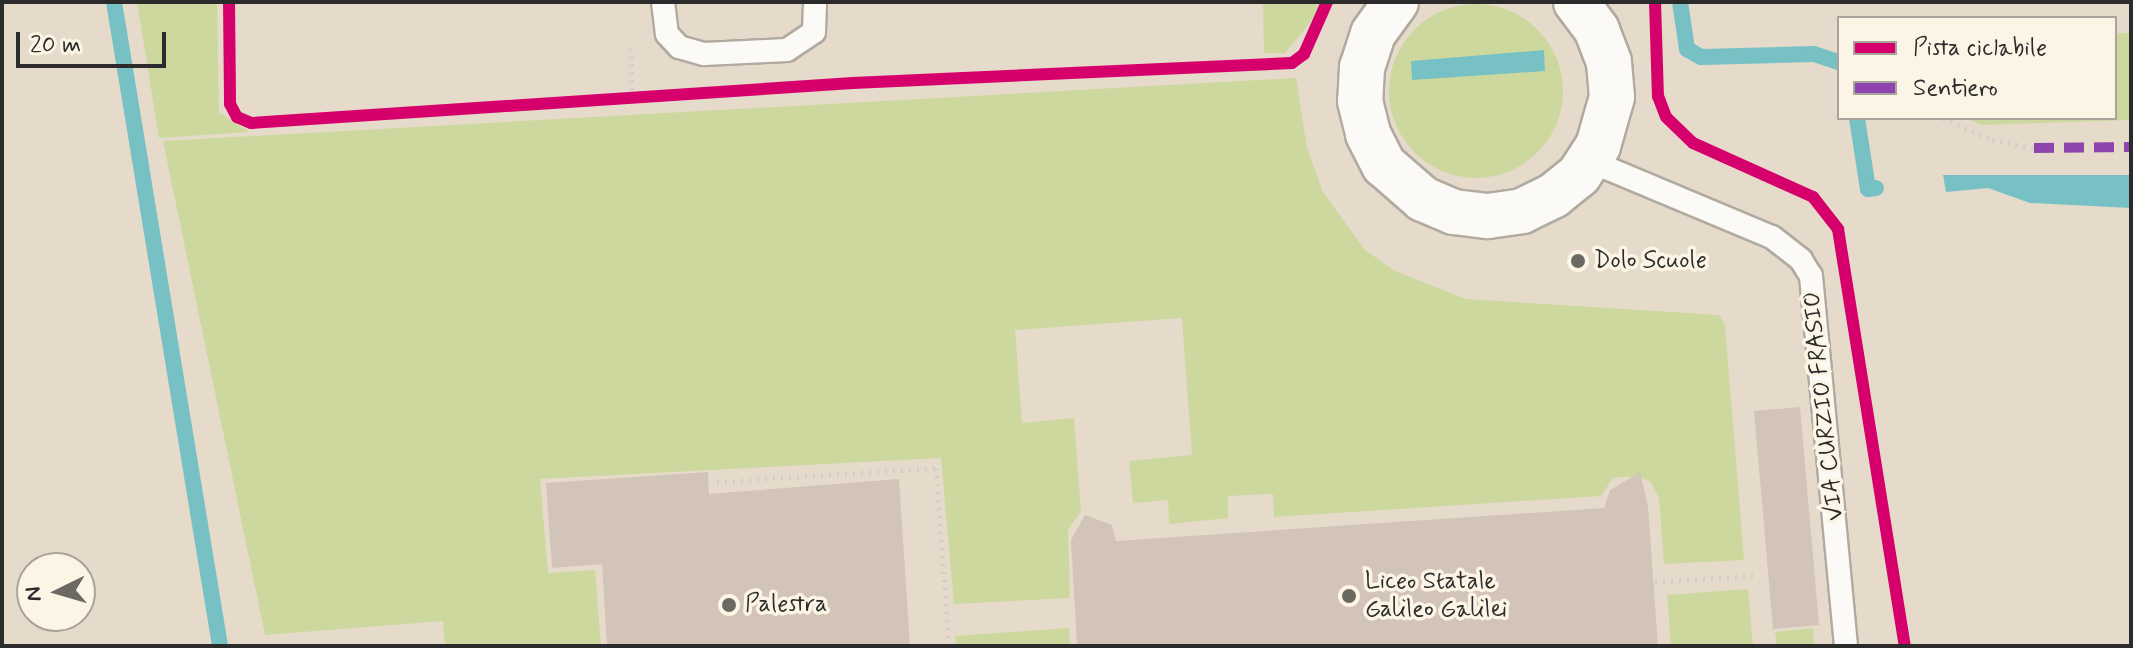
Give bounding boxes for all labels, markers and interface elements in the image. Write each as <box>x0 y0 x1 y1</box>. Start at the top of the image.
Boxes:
scale bar <box>20 16 170 66</box>
legend <box>1837 16 2117 120</box>
text: 20 m <box>30 30 81 61</box>
text: Pista ciclabile <box>1913 33 2047 64</box>
text: Sentiero <box>1913 73 1998 104</box>
place label: Dolo Scuole <box>1594 247 1704 275</box>
marker: Dolo Scuole <box>1569 252 1587 270</box>
street label: VIA CURZIO FRASIO <box>1798 289 1850 523</box>
north arrow <box>16 552 96 632</box>
place label: Liceo Statale Galileo Galilei <box>1365 568 1504 624</box>
text: N <box>19 585 49 602</box>
marker: Liceo Statale Galileo Galilei <box>1340 587 1358 605</box>
place label: Palestra <box>745 591 827 619</box>
marker: Palestra <box>720 596 738 614</box>

